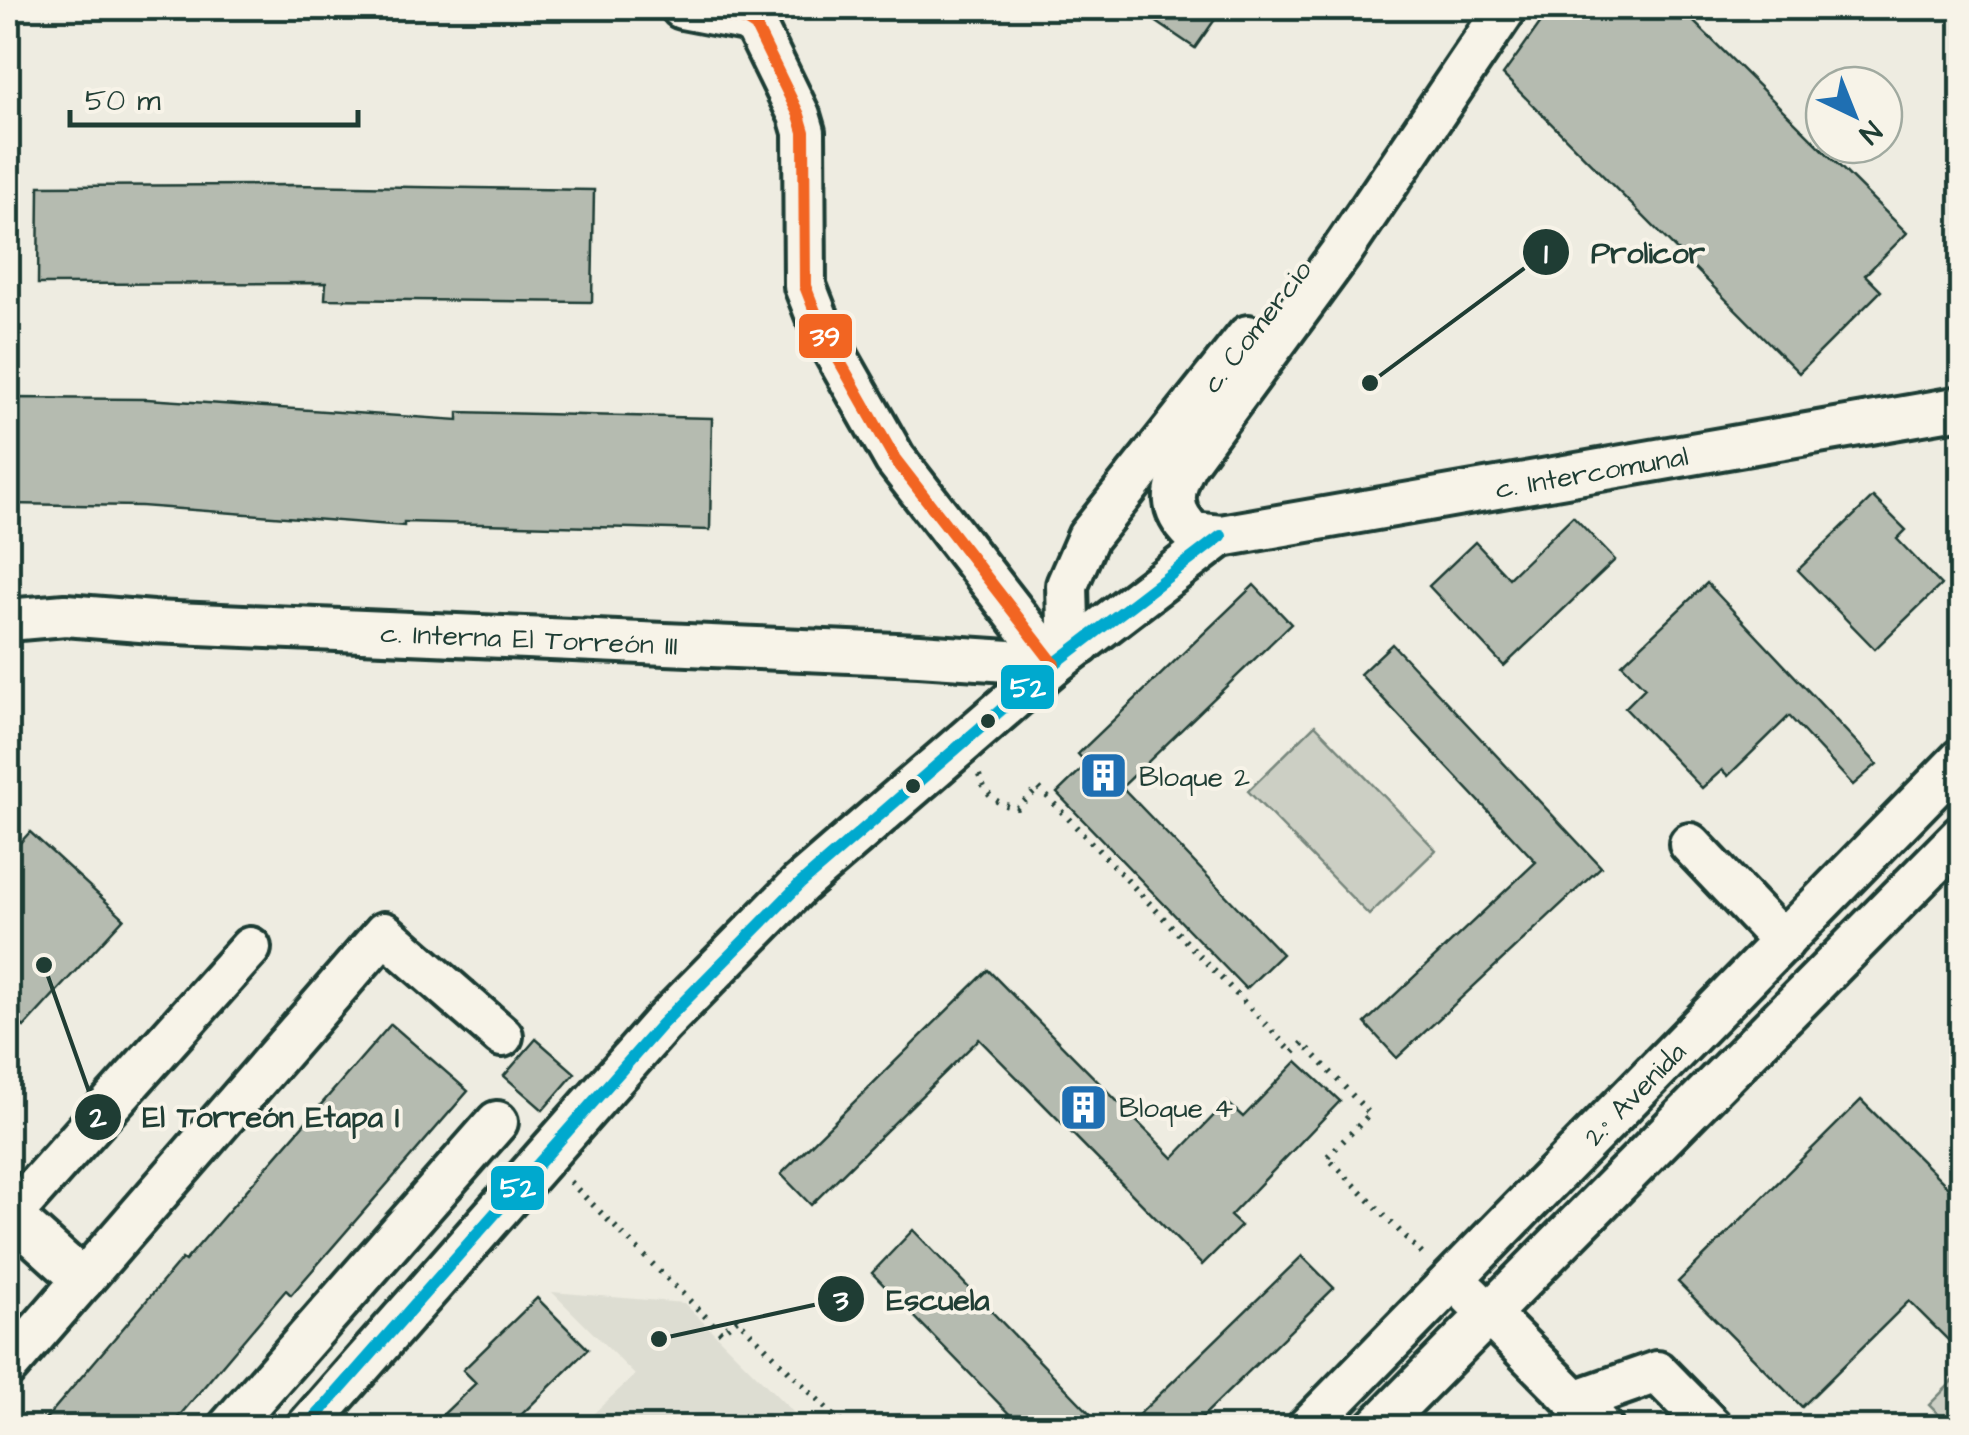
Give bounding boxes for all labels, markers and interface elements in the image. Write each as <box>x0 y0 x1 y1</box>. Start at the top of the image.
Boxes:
scale bar <box>70 65 358 127</box>
north arrow <box>1804 65 1904 165</box>
text: 50 m <box>85 80 161 122</box>
text: N <box>1850 112 1890 153</box>
callout: Prolicor <box>1521 222 1725 282</box>
text: 1 <box>1544 233 1548 275</box>
text: Prolicor <box>1591 233 1706 275</box>
street label: c. Comercio <box>1193 252 1322 401</box>
line badge: 39 <box>797 312 854 360</box>
text: 39 <box>809 318 840 357</box>
street label: c. Intercomunal <box>1492 437 1691 509</box>
street label: c. Interna El Torreón III <box>380 614 679 666</box>
line badge: 52 <box>999 663 1056 711</box>
text: 52 <box>1010 669 1047 708</box>
unlabelled marker <box>978 711 998 731</box>
building icon: Bloque 2 <box>1078 750 1130 802</box>
place label: Bloque 2 <box>1139 758 1250 797</box>
unlabelled marker <box>903 776 923 796</box>
street label: 2.° Avenida <box>1575 1034 1695 1155</box>
building icon: Bloque 4 <box>1058 1081 1110 1133</box>
callout: El Torreón Etapa I <box>73 1087 419 1147</box>
place label: Bloque 4 <box>1119 1089 1233 1128</box>
text: 2 <box>88 1097 107 1139</box>
text: El Torreón Etapa I <box>143 1097 399 1140</box>
line badge: 52 <box>489 1164 546 1212</box>
text: 52 <box>500 1169 537 1208</box>
callout: Escuela <box>816 1269 1009 1329</box>
text: 3 <box>832 1280 849 1322</box>
text: Escuela <box>886 1280 990 1322</box>

